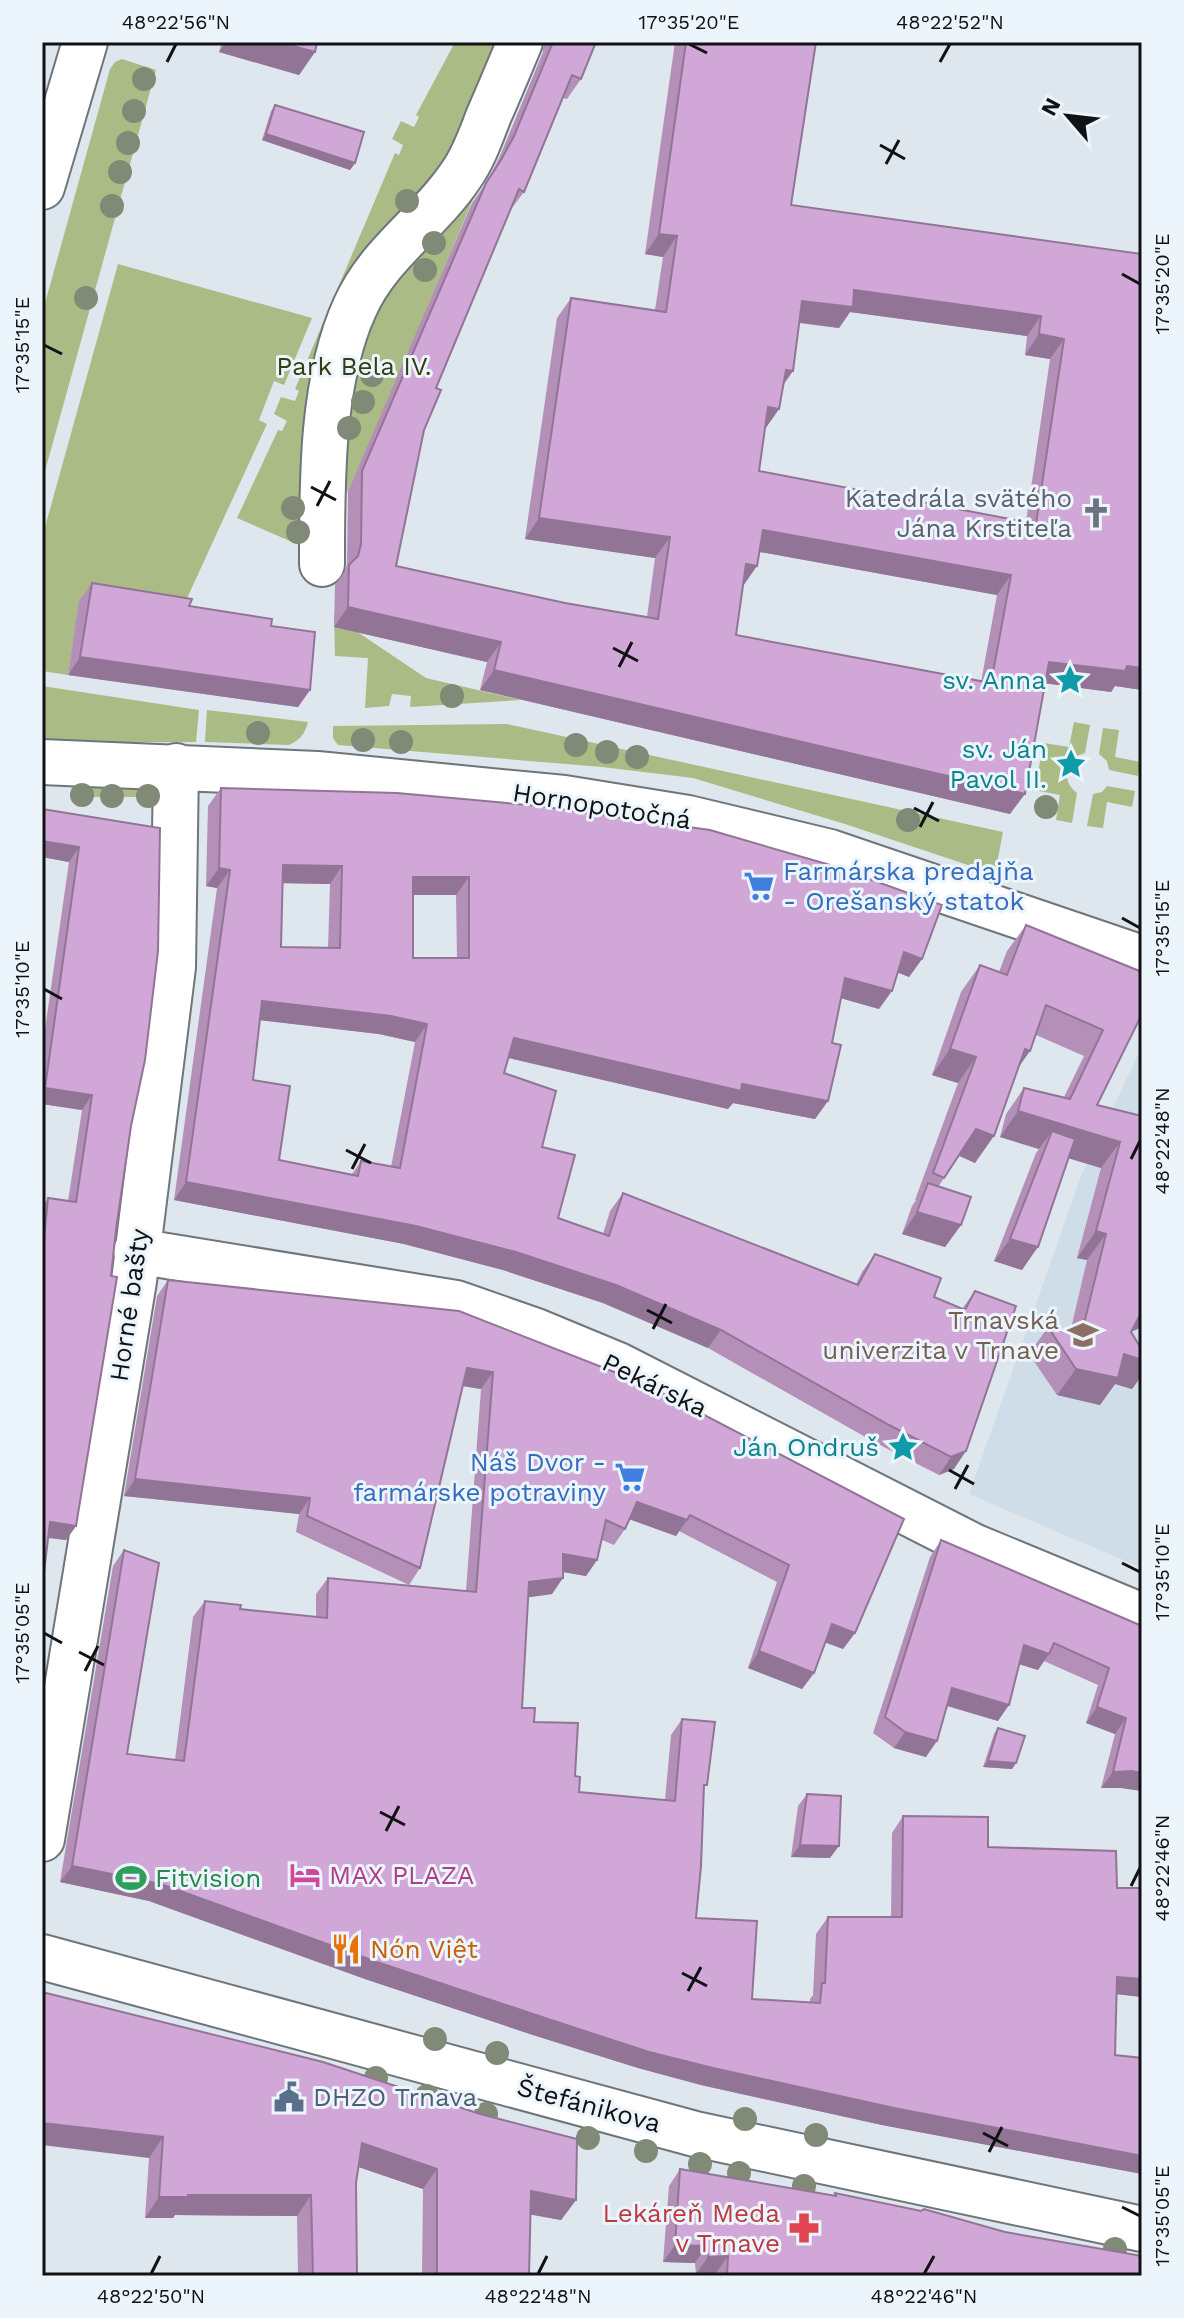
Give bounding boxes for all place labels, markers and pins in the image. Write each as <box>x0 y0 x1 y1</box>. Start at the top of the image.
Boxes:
place label: Katedrála svätého Jána Krstiteľa <box>845 483 1072 543</box>
church icon: Katedrála svätého Jána Krstiteľa <box>1079 496 1113 530</box>
place icon: sv. Anna <box>1053 663 1087 697</box>
place label: sv. Anna <box>942 665 1046 695</box>
place label: sv. Ján Pavol II. <box>950 734 1047 794</box>
place icon: sv. Ján Pavol II. <box>1054 747 1088 781</box>
place label: Farmárska predajňa - Orešanský statok <box>783 856 1034 916</box>
supermarket icon: Farmárska predajňa - Orešanský statok <box>742 869 776 903</box>
place label: Trnavská univerzita v Trnave <box>822 1305 1059 1365</box>
school or university icon: Trnavská univerzita v Trnave <box>1066 1318 1100 1352</box>
place icon: Ján Ondruš <box>886 1430 920 1464</box>
place label: Ján Ondruš <box>733 1432 879 1462</box>
place label: Náš Dvor - farmárske potraviny <box>353 1447 607 1507</box>
supermarket icon: Náš Dvor - farmárske potraviny <box>613 1460 647 1494</box>
hotel icon: MAX PLAZA <box>288 1858 322 1892</box>
place label: MAX PLAZA <box>329 1860 474 1890</box>
sports icon: Fitvision <box>114 1861 148 1895</box>
place label: Fitvision <box>155 1863 261 1893</box>
restaurant icon: Nón Việt <box>329 1932 363 1966</box>
place label: Nón Việt <box>370 1934 478 1964</box>
public building icon: DHZO Trnava <box>272 2080 306 2114</box>
place label: DHZO Trnava <box>313 2082 478 2112</box>
place label: Lekáreň Meda v Trnave <box>602 2198 780 2258</box>
pharmacy icon: Lekáreň Meda v Trnave <box>787 2211 821 2245</box>

